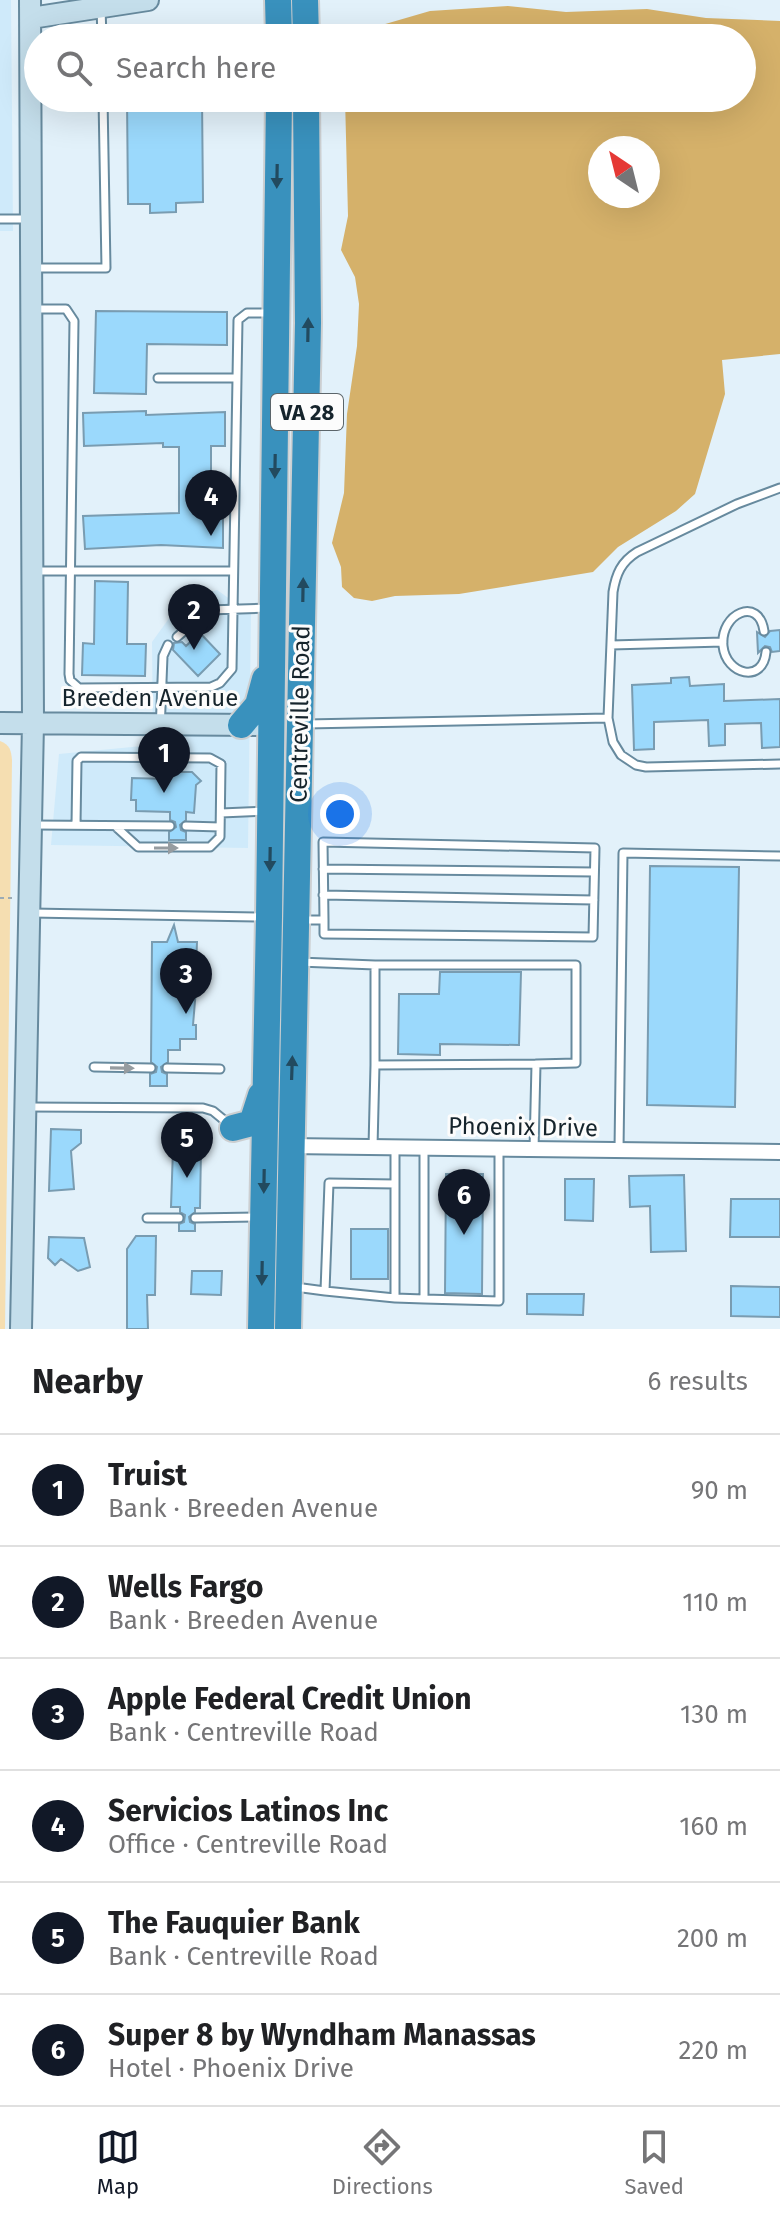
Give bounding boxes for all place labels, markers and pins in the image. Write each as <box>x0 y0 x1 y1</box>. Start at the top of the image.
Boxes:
pin: 4 <box>185 470 237 536</box>
pin: 2 <box>168 584 220 650</box>
pin: 1 <box>138 727 190 793</box>
pin: 3 <box>160 948 212 1014</box>
pin: 5 <box>161 1112 213 1178</box>
pin: 6 <box>438 1169 490 1235</box>

